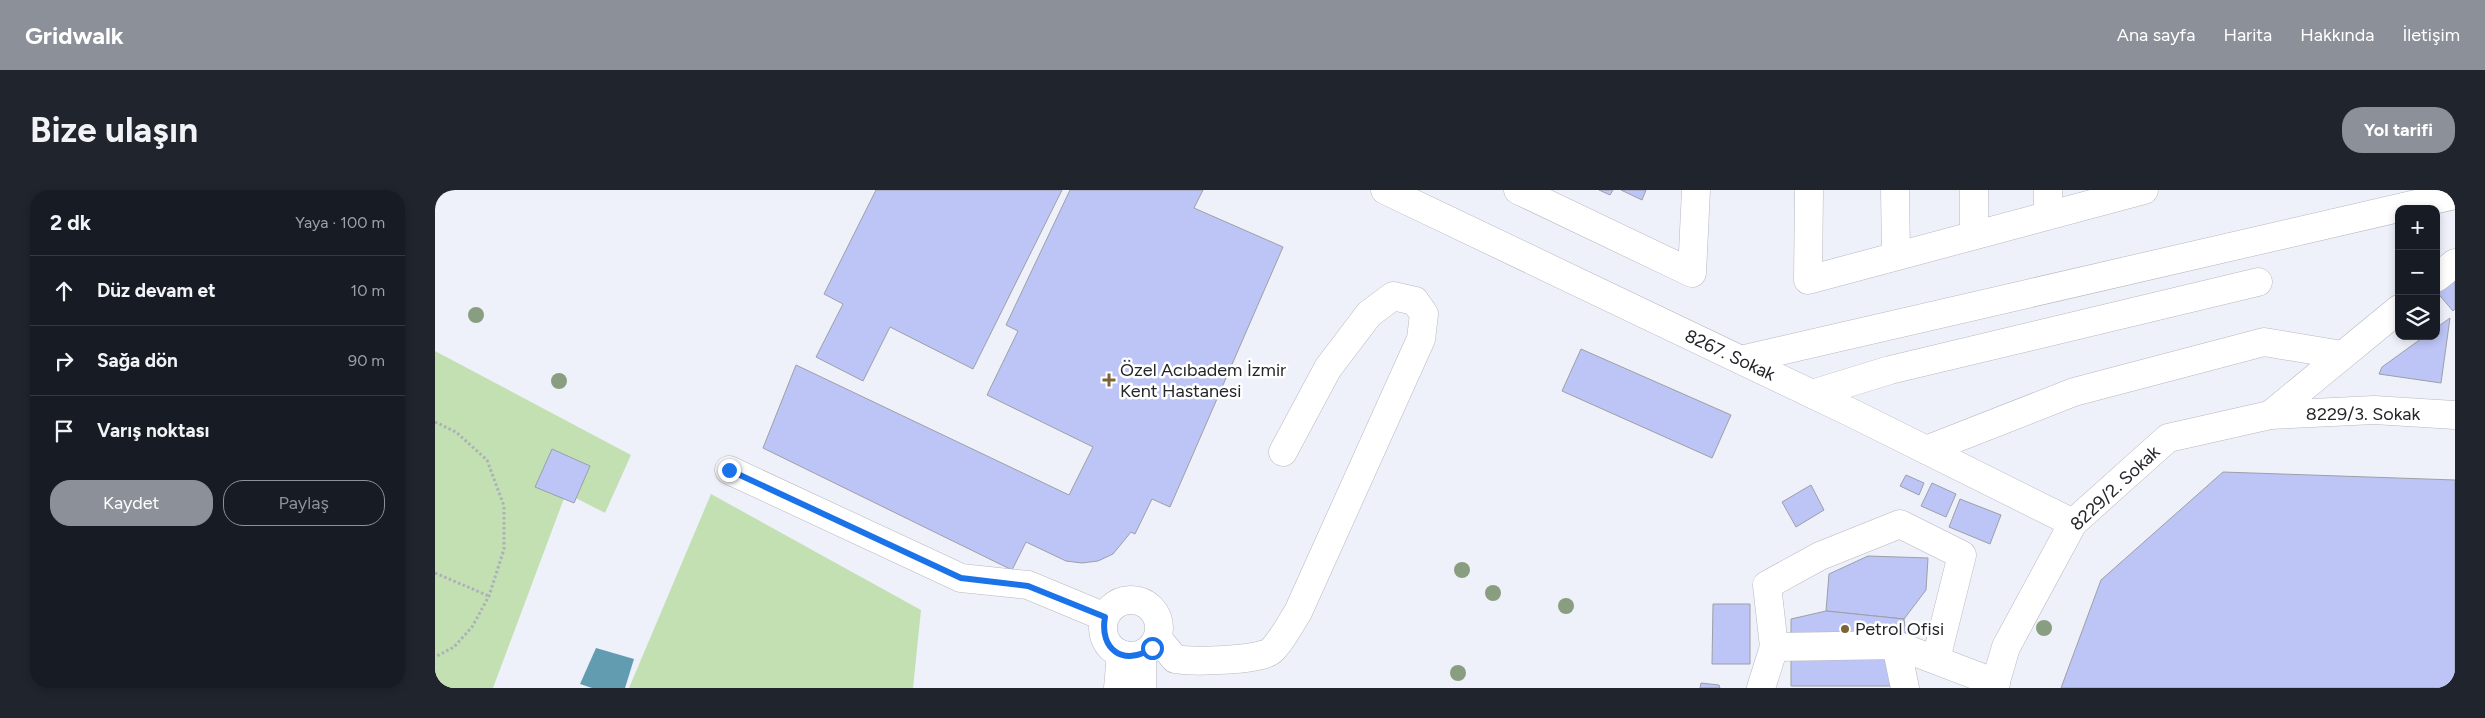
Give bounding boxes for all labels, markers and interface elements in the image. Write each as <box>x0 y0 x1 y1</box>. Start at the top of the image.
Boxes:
text: Gridwalk <box>25 21 124 50</box>
text: Ana sayfa <box>2117 24 2195 46</box>
text: Harita <box>2223 24 2272 46</box>
text: Hakkında <box>2300 24 2374 46</box>
text: İletişim <box>2402 24 2460 46</box>
button: Yol tarifi <box>2342 107 2455 153</box>
text: Bize ulaşın <box>30 109 198 151</box>
map controls <box>2395 205 2440 340</box>
button: + <box>2395 205 2440 250</box>
text: 2 dk <box>50 210 91 235</box>
text: Yaya · 100 m <box>295 213 385 232</box>
button: − <box>2395 250 2440 295</box>
icon: ahead <box>50 277 78 305</box>
text: Düz devam et <box>97 279 216 302</box>
text: 10 m <box>351 281 385 300</box>
button: layers <box>2395 295 2440 340</box>
street label: 8267. Sokak <box>1681 325 1779 386</box>
icon: right <box>50 347 78 375</box>
text: Sağa dön <box>97 349 178 372</box>
text: 90 m <box>348 351 385 370</box>
place label: Özel Acıbadem İzmir Kent Hastanesi <box>1120 359 1286 402</box>
marker: Özel Acıbadem İzmir Kent Hastanesi <box>1102 373 1116 387</box>
street label: 8229/3. Sokak <box>2306 403 2420 425</box>
icon: arrive <box>50 417 78 445</box>
text: Varış noktası <box>97 419 209 442</box>
street label: 8229/2. Sokak <box>2066 441 2165 535</box>
route end <box>718 459 741 482</box>
button: Kaydet <box>50 480 213 526</box>
button: Paylaş <box>223 480 385 526</box>
place label: Petrol Ofisi <box>1855 618 1944 640</box>
marker: Petrol Ofisi <box>1839 623 1851 635</box>
route start <box>1141 637 1164 660</box>

